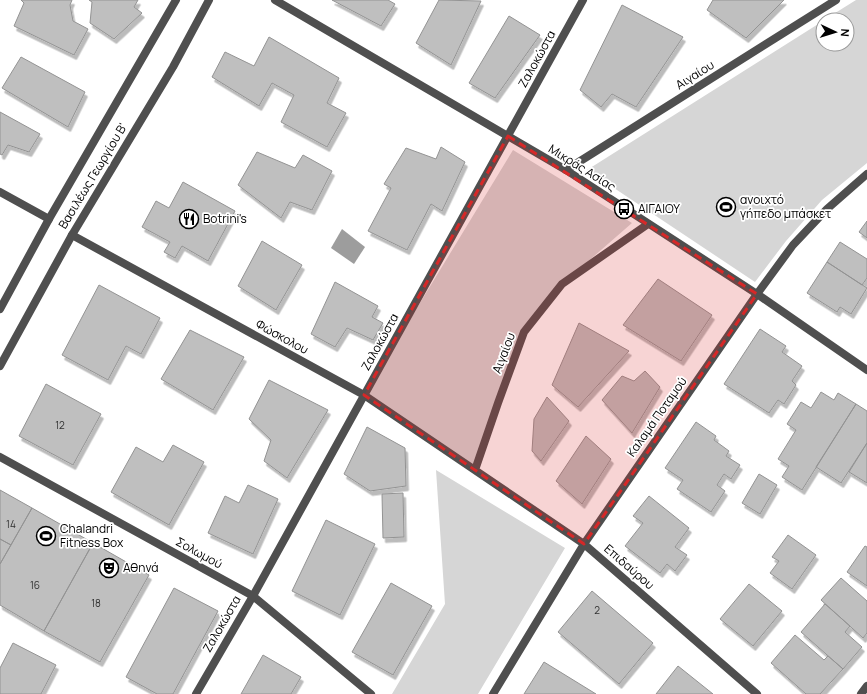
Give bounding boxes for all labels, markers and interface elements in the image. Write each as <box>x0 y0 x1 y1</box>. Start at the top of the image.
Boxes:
north arrow <box>815 12 855 52</box>
street label: Ζαλοκώστα <box>514 27 559 91</box>
text: N <box>838 28 853 37</box>
street label: Αιγαίου <box>672 56 717 93</box>
street label: Βασιλέως Γεωργίου Β' <box>54 120 131 232</box>
street label: Μικράς Ασίας <box>545 140 620 195</box>
place label: ανοιχτό γήπεδο μπάσκετ <box>740 191 831 222</box>
sports icon: ανοιχτό γήπεδο μπάσκετ <box>715 196 737 218</box>
bus stop icon: ΑΙΓΑΙΟΥ <box>613 198 635 220</box>
place label: ΑΙΓΑΙΟΥ <box>638 200 680 217</box>
restaurant icon: Botrini's <box>178 208 200 230</box>
place label: Botrini's <box>203 210 247 227</box>
street label: Ζαλοκώστα <box>357 310 402 374</box>
street label: Φώσκολου <box>253 315 312 358</box>
street label: Αιγαίου <box>488 330 519 376</box>
street label: Καλαμά Ποταμού <box>623 373 691 460</box>
house number: 12 <box>55 418 65 432</box>
house number: 14 <box>6 517 16 531</box>
place label: Chalandri Fitness Box <box>60 520 124 551</box>
sports icon: Chalandri Fitness Box <box>35 525 57 547</box>
street label: Σολωμού <box>173 533 226 572</box>
street label: Επιδαύρου <box>601 540 658 593</box>
theatre icon: Αθηνά <box>98 557 120 579</box>
place label: Αθηνά <box>123 559 159 576</box>
house number: 16 <box>30 578 40 592</box>
street label: Ζαλοκώστα <box>198 592 245 655</box>
house number: 18 <box>91 596 101 610</box>
house number: 2 <box>594 603 600 617</box>

